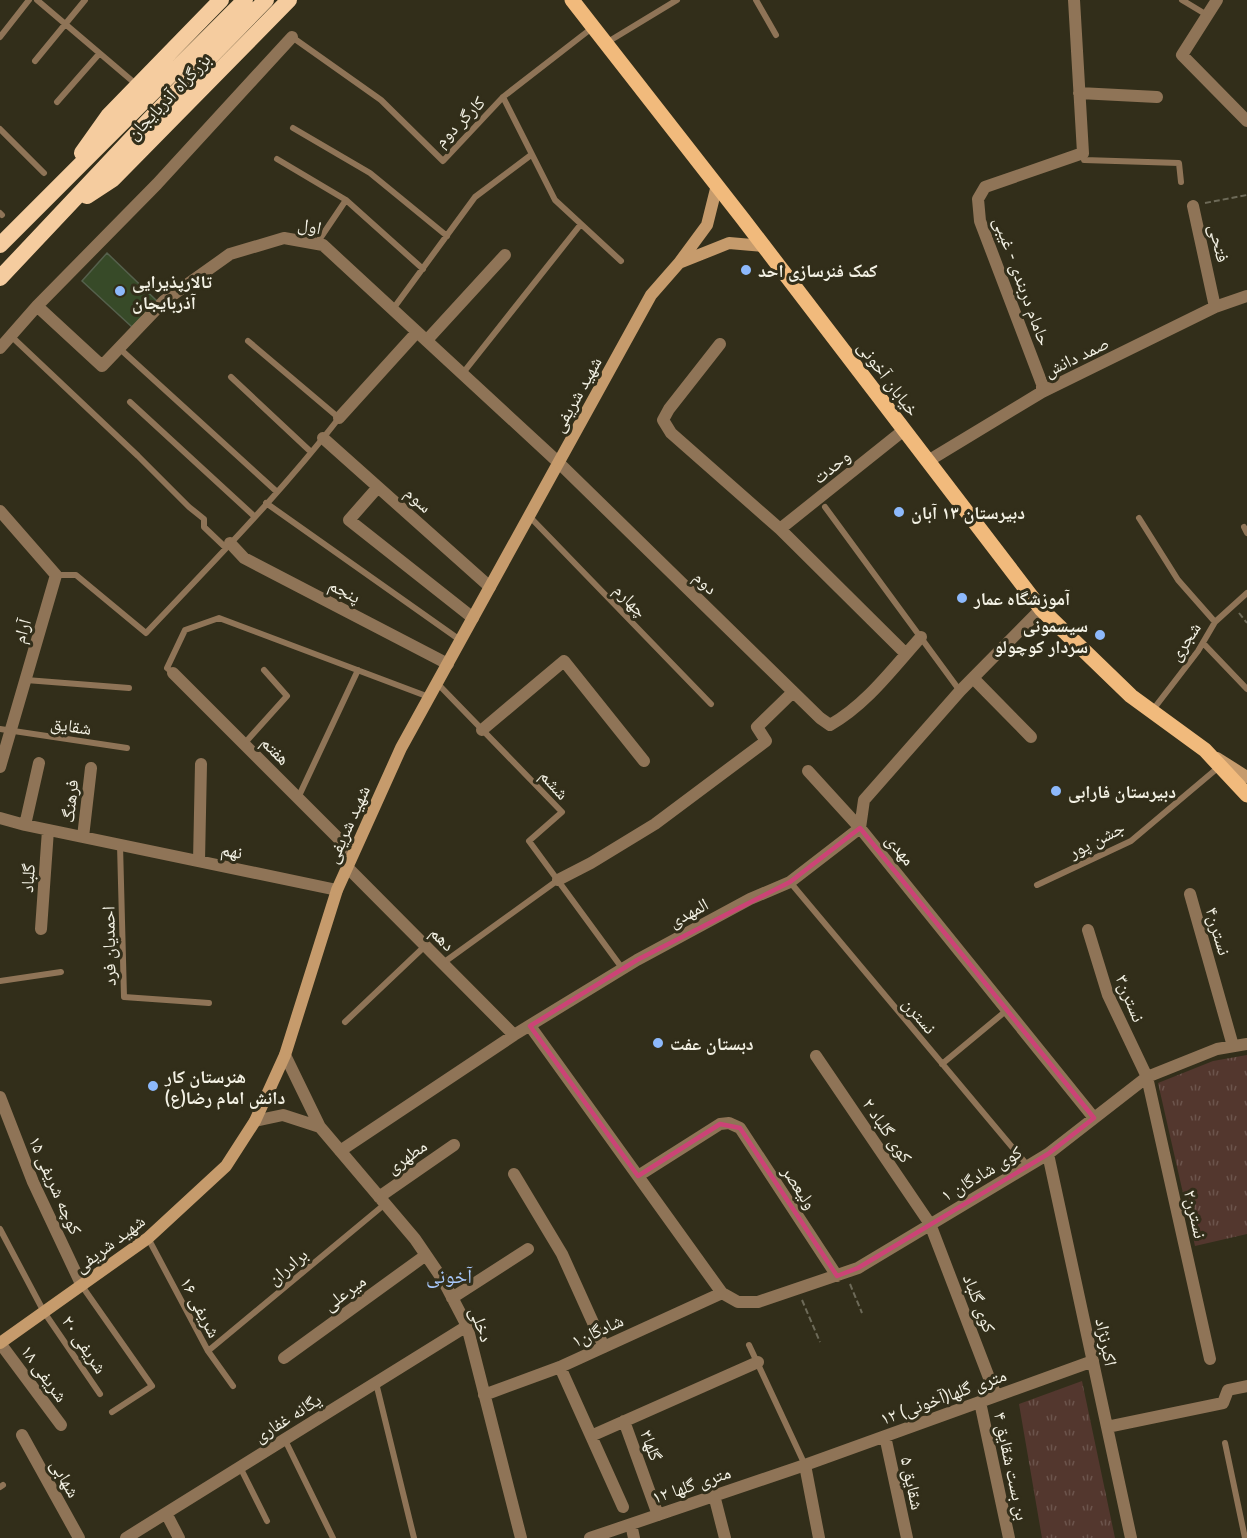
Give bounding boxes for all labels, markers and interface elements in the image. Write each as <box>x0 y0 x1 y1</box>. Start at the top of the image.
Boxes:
street label: بزرگراه آذربایجان <box>121 48 215 144</box>
street label: کارگر دوم <box>429 91 491 152</box>
street label: اول <box>296 212 324 239</box>
street label: حامام دربندی - غیبی <box>988 214 1057 349</box>
street label: فتحی <box>1204 222 1235 264</box>
place label: کمک فنرسازی احد <box>758 259 878 282</box>
marker: کمک فنرسازی احد <box>739 263 753 277</box>
place label: تالارپذیرایی آذربایجان <box>132 270 212 314</box>
marker: تالارپذیرایی آذربایجان <box>113 284 127 298</box>
street label: صمد دانش <box>1040 331 1113 382</box>
street label: خیابان آخونی <box>853 336 924 421</box>
street label: شهید شریفی <box>546 352 607 436</box>
street label: وحدت <box>808 444 854 488</box>
street label: سوم <box>399 481 437 518</box>
place label: دبیرستان ۱۳ آبان <box>911 501 1025 524</box>
marker: دبیرستان ۱۳ آبان <box>892 505 906 519</box>
street label: دوم <box>688 566 723 600</box>
street label: پنجم <box>324 573 365 609</box>
street label: چهارم <box>608 578 652 623</box>
place label: آموزشگاه عمار <box>973 587 1070 609</box>
marker: آموزشگاه عمار <box>955 591 969 605</box>
place label: سیسمونی سردار کوچولو <box>994 614 1088 657</box>
street label: آرام <box>7 616 37 646</box>
street label: شجری <box>1163 617 1206 665</box>
marker: سیسمونی سردار کوچولو <box>1093 628 1107 642</box>
street label: شقایق <box>49 711 93 740</box>
street label: هفتم <box>255 731 295 771</box>
street label: ششم <box>534 764 574 805</box>
street label: فرهنگ <box>56 778 82 824</box>
place label: دبیرستان فارابی <box>1068 780 1176 803</box>
street label: شهید شریفی <box>320 782 375 867</box>
marker: دبیرستان فارابی <box>1049 784 1063 798</box>
street label: جشن پور <box>1063 816 1128 864</box>
street label: مهدی <box>881 829 920 870</box>
street label: نهم <box>219 837 245 865</box>
street label: گلباد <box>15 862 40 893</box>
street label: المهدی <box>664 892 712 932</box>
street label: نسترن۴ <box>1201 904 1236 958</box>
street label: احمدیان فرد <box>96 906 121 986</box>
street label: دهم <box>425 921 460 956</box>
street label: نسترن۳ <box>1111 971 1150 1025</box>
street label: نسترن <box>898 992 942 1039</box>
place label: دبستان عفت <box>670 1032 754 1055</box>
marker: دبستان عفت <box>651 1036 665 1050</box>
place label: هنرستان کار دانش امام رضا(ع) <box>164 1065 285 1110</box>
marker: هنرستان کار دانش امام رضا(ع) <box>146 1079 160 1093</box>
street label: کوی گلباد ۲ <box>858 1093 918 1168</box>
street label: کوچه شریفی ۱۵ <box>24 1132 88 1239</box>
street label: مطهری <box>381 1134 431 1179</box>
street label: کوی شادگان ۱ <box>936 1140 1027 1207</box>
street label: ولیعصر <box>777 1160 822 1213</box>
street label: نسترن۲ <box>1179 1188 1212 1241</box>
street label: شهید شریفی <box>69 1209 149 1278</box>
street label: برادران <box>262 1243 312 1290</box>
district label: آخونی <box>426 1263 473 1288</box>
street label: میرعلی <box>318 1269 370 1316</box>
street label: کوی گلباد <box>958 1271 1001 1336</box>
street label: شریفی ۱۶ <box>175 1273 226 1342</box>
street label: دخلی <box>465 1303 498 1345</box>
street label: شادگان۱ <box>568 1309 627 1352</box>
street label: شریفی ۲۰ <box>57 1311 112 1378</box>
street label: اکبرنژاد <box>1091 1316 1123 1368</box>
street label: شریفی ۱۸ <box>16 1340 73 1407</box>
street label: ۱۲ متری گلها(آخونی) <box>877 1363 1010 1430</box>
street label: یگانه غفاری <box>249 1388 325 1447</box>
street label: بن بست شقایق ۴ <box>989 1410 1034 1522</box>
street label: گلها۳ <box>636 1426 668 1464</box>
street label: شقایق ۵ <box>896 1454 929 1512</box>
street label: شهابی <box>46 1455 85 1502</box>
street label: ۱۲ متری گلها <box>649 1460 734 1509</box>

